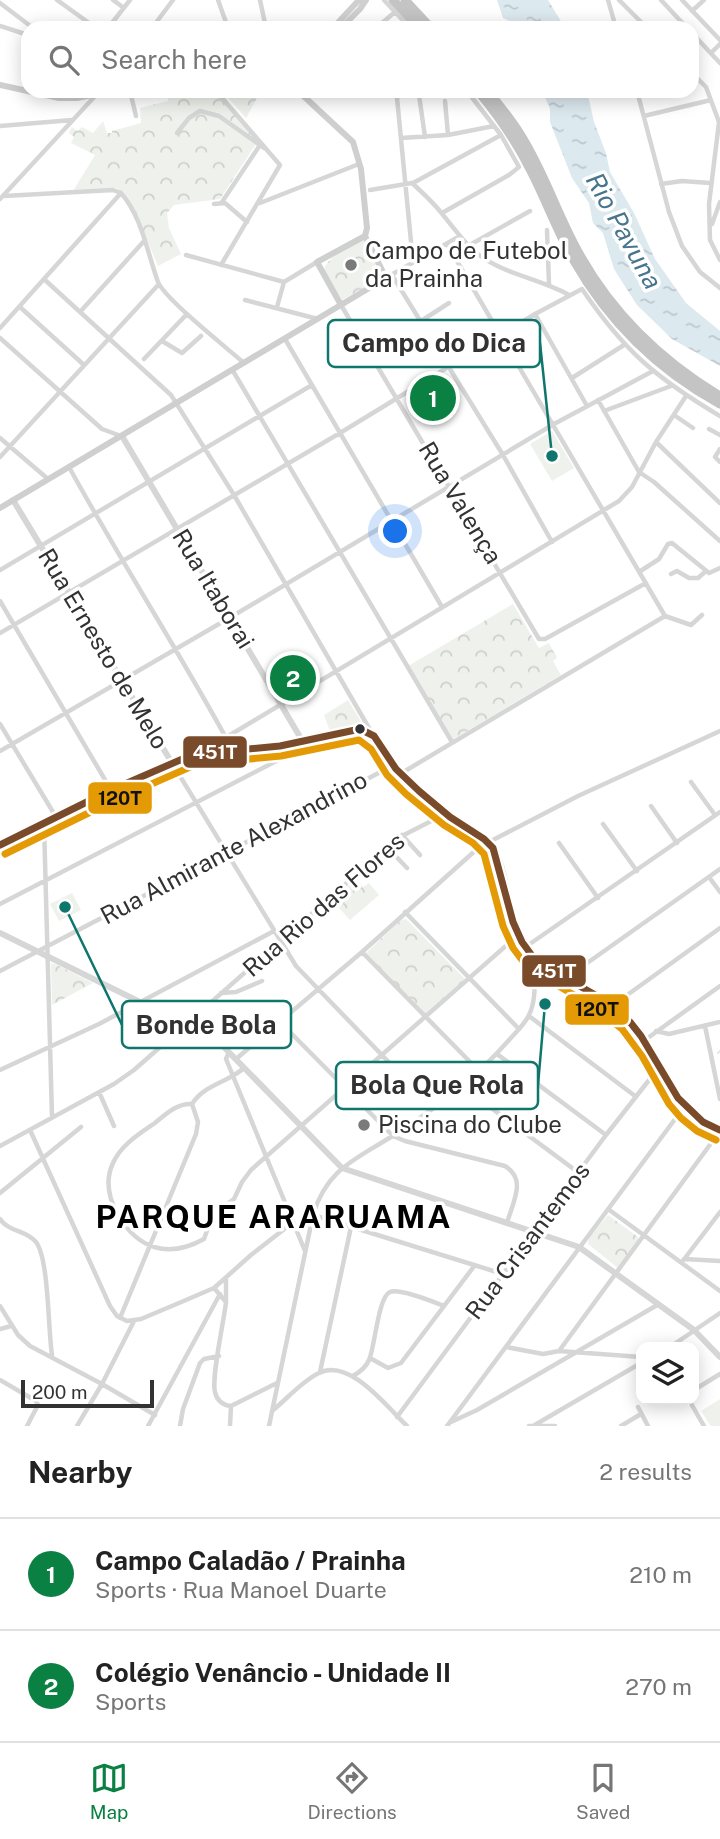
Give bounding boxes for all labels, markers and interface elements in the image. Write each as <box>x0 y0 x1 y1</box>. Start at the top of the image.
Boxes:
search box <box>21 21 699 98</box>
icon: search <box>45 41 83 79</box>
text: Search here <box>101 44 247 75</box>
water label: Rio Pavuna <box>580 167 669 294</box>
place label: Campo de Futebol da Prainha <box>365 236 568 292</box>
marker: Campo de Futebol da Prainha <box>343 257 359 273</box>
callout: Campo do Dica <box>328 320 540 367</box>
text: Campo do Dica <box>342 327 526 358</box>
pin: 1 <box>410 372 456 424</box>
street label: Rua Valença <box>414 436 508 568</box>
your location <box>378 514 412 548</box>
street label: Rua Itaborai <box>167 524 260 653</box>
street label: Rua Ernesto de Melo <box>33 543 175 754</box>
pin: 2 <box>270 652 316 704</box>
unlabelled marker <box>353 722 367 736</box>
line badge: 451T <box>182 735 248 769</box>
text: 451T <box>193 741 238 763</box>
street label: Rua Almirante Alexandrino <box>95 765 372 929</box>
line badge: 120T <box>87 781 153 815</box>
text: 120T <box>98 787 142 809</box>
street label: Rua Rio das Flores <box>237 827 410 982</box>
line badge: 451T <box>521 954 587 988</box>
text: 451T <box>532 960 577 982</box>
line badge: 120T <box>564 993 630 1026</box>
text: 120T <box>575 998 619 1020</box>
callout: Bonde Bola <box>122 1001 291 1048</box>
text: Bonde Bola <box>135 1009 277 1040</box>
callout: Bola Que Rola <box>336 1062 538 1109</box>
text: Bola Que Rola <box>350 1069 524 1100</box>
place label: Piscina do Clube <box>378 1110 562 1138</box>
marker: Piscina do Clube <box>356 1117 372 1133</box>
street label: Rua Crisantemos <box>459 1157 595 1324</box>
district label: PARQUE ARARUAMA <box>95 1198 453 1235</box>
map controls <box>636 1342 699 1405</box>
button: layers <box>636 1342 699 1405</box>
scale bar <box>21 1377 154 1409</box>
text: 200 m <box>32 1381 88 1403</box>
text: Nearby <box>28 1454 132 1490</box>
text: 2 results <box>599 1458 692 1485</box>
text: Campo Caladão / Prainha <box>95 1545 406 1576</box>
text: 1 <box>46 1561 56 1588</box>
text: 210 m <box>629 1561 692 1588</box>
text: Sports · Rua Manoel Duarte <box>95 1576 387 1603</box>
text: Colégio Venâncio - Unidade II <box>95 1657 451 1688</box>
text: 2 <box>44 1673 58 1700</box>
text: 270 m <box>625 1673 692 1700</box>
text: Sports <box>95 1688 166 1715</box>
tab: Map <box>90 1759 128 1823</box>
tab: Directions <box>307 1759 397 1823</box>
tab: Saved <box>576 1759 630 1823</box>

